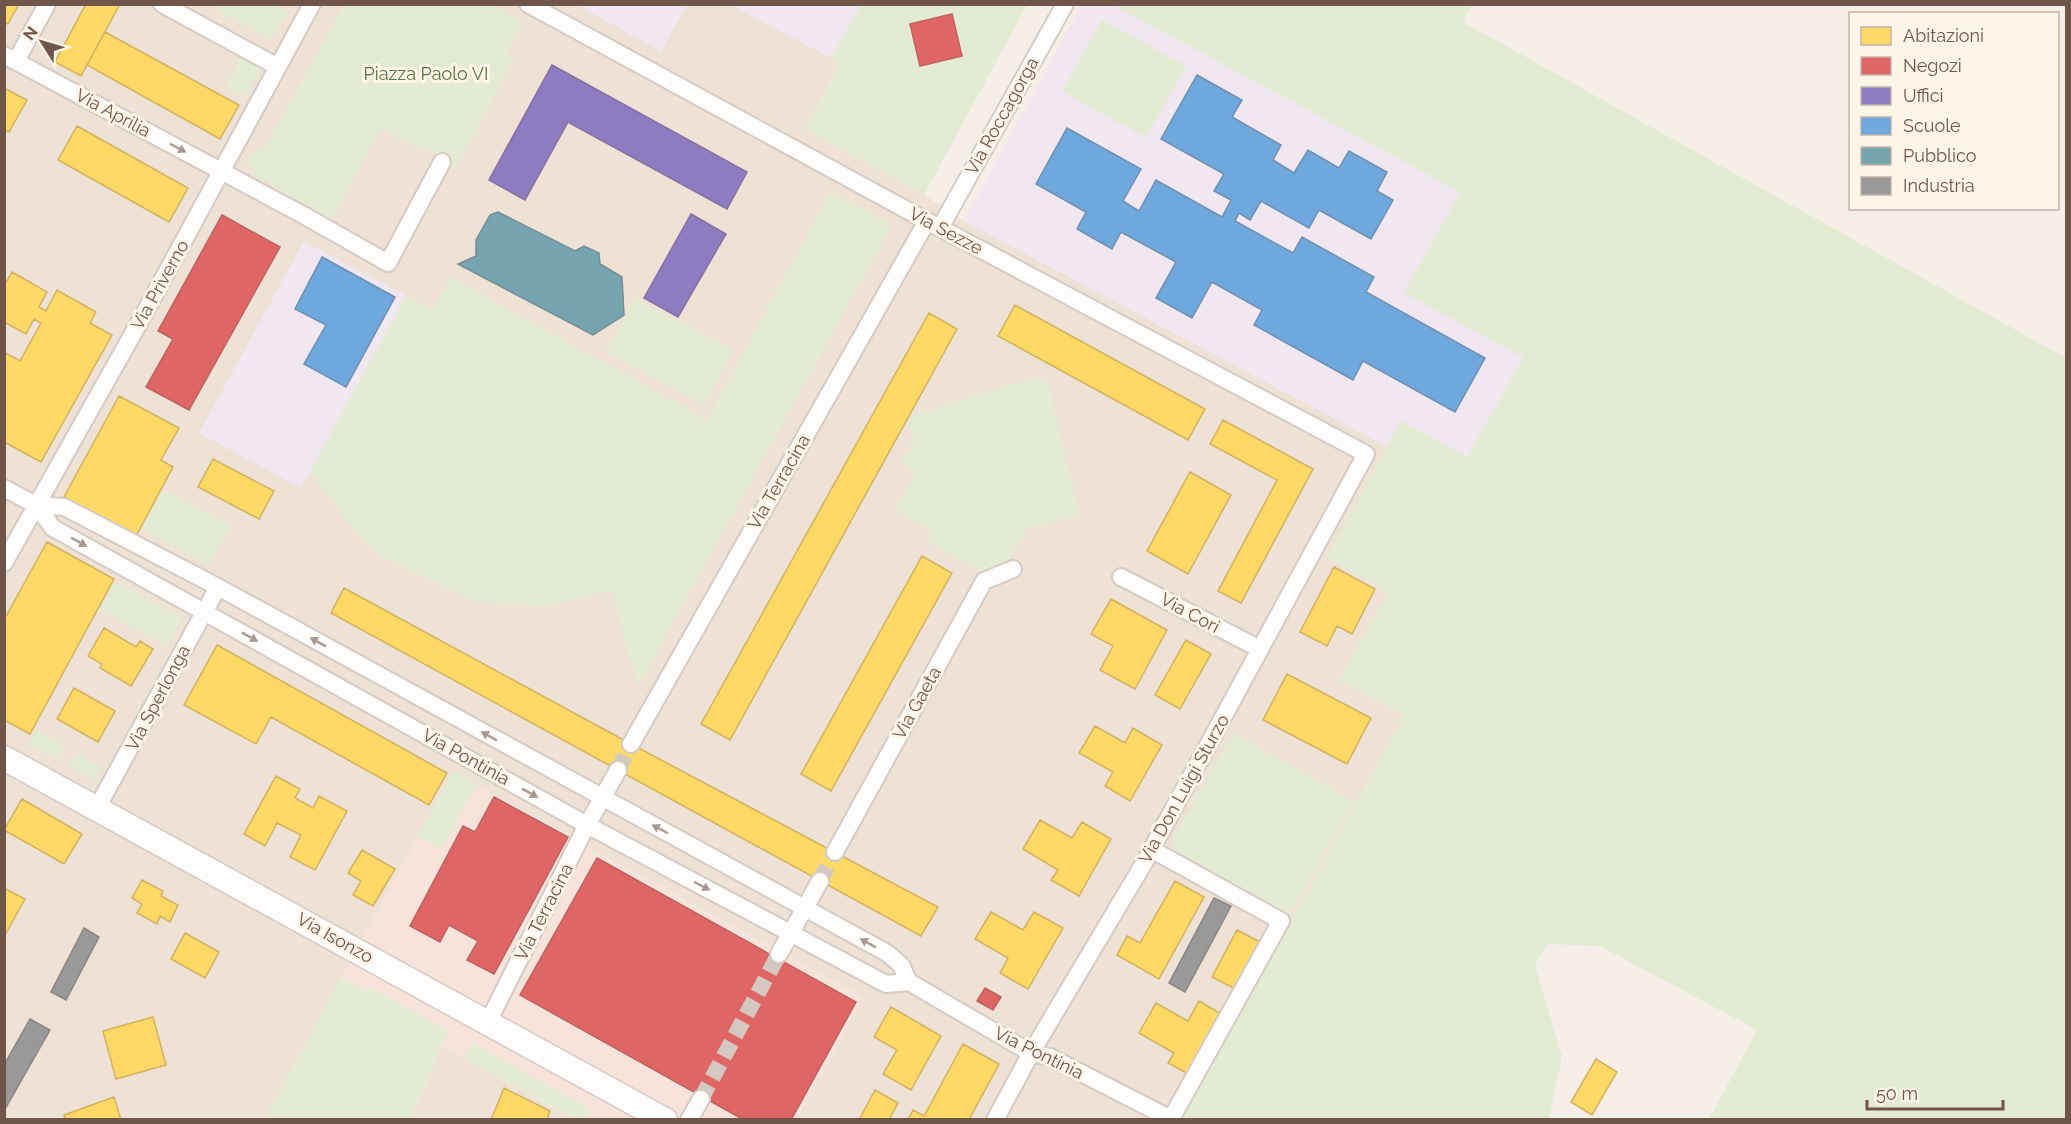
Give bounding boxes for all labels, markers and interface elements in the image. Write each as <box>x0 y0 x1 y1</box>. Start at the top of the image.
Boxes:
north arrow <box>12 12 72 72</box>
legend <box>1849 12 2059 210</box>
text: N <box>19 23 42 44</box>
text: Abitazioni <box>1903 25 1984 46</box>
street label: Via Roccagorga <box>961 53 1043 178</box>
text: Negozi <box>1903 55 1962 76</box>
park label: Piazza Paolo VI <box>364 63 488 84</box>
street label: Via Aprilia <box>72 84 154 141</box>
text: Uffici <box>1903 85 1944 106</box>
text: Scuole <box>1903 115 1961 136</box>
one-way arrow <box>170 143 187 153</box>
text: Pubblico <box>1903 145 1977 166</box>
text: Industria <box>1903 175 1975 196</box>
street label: Via Sezze <box>906 203 987 259</box>
street label: Via Priverno <box>126 236 193 333</box>
street label: Via Terracina <box>743 431 814 533</box>
one-way arrow <box>71 537 88 547</box>
street label: Via Cori <box>1157 588 1223 637</box>
one-way arrow <box>241 632 258 642</box>
one-way arrow <box>309 637 326 647</box>
street label: Via Sperlonga <box>121 641 194 754</box>
street label: Via Gaeta <box>888 663 945 743</box>
street label: Via Don Luigi Sturzo <box>1134 710 1233 867</box>
street label: Via Pontinia <box>419 724 514 789</box>
one-way arrow <box>480 731 497 741</box>
one-way arrow <box>522 788 539 798</box>
one-way arrow <box>651 824 668 834</box>
street label: Via Terracina <box>510 860 577 964</box>
one-way arrow <box>693 881 710 891</box>
street label: Via Isonzo <box>293 908 377 967</box>
one-way arrow <box>859 938 876 948</box>
street label: Via Pontinia <box>991 1022 1087 1083</box>
scale bar <box>1867 1073 2004 1111</box>
text: 50 m <box>1876 1083 1918 1104</box>

